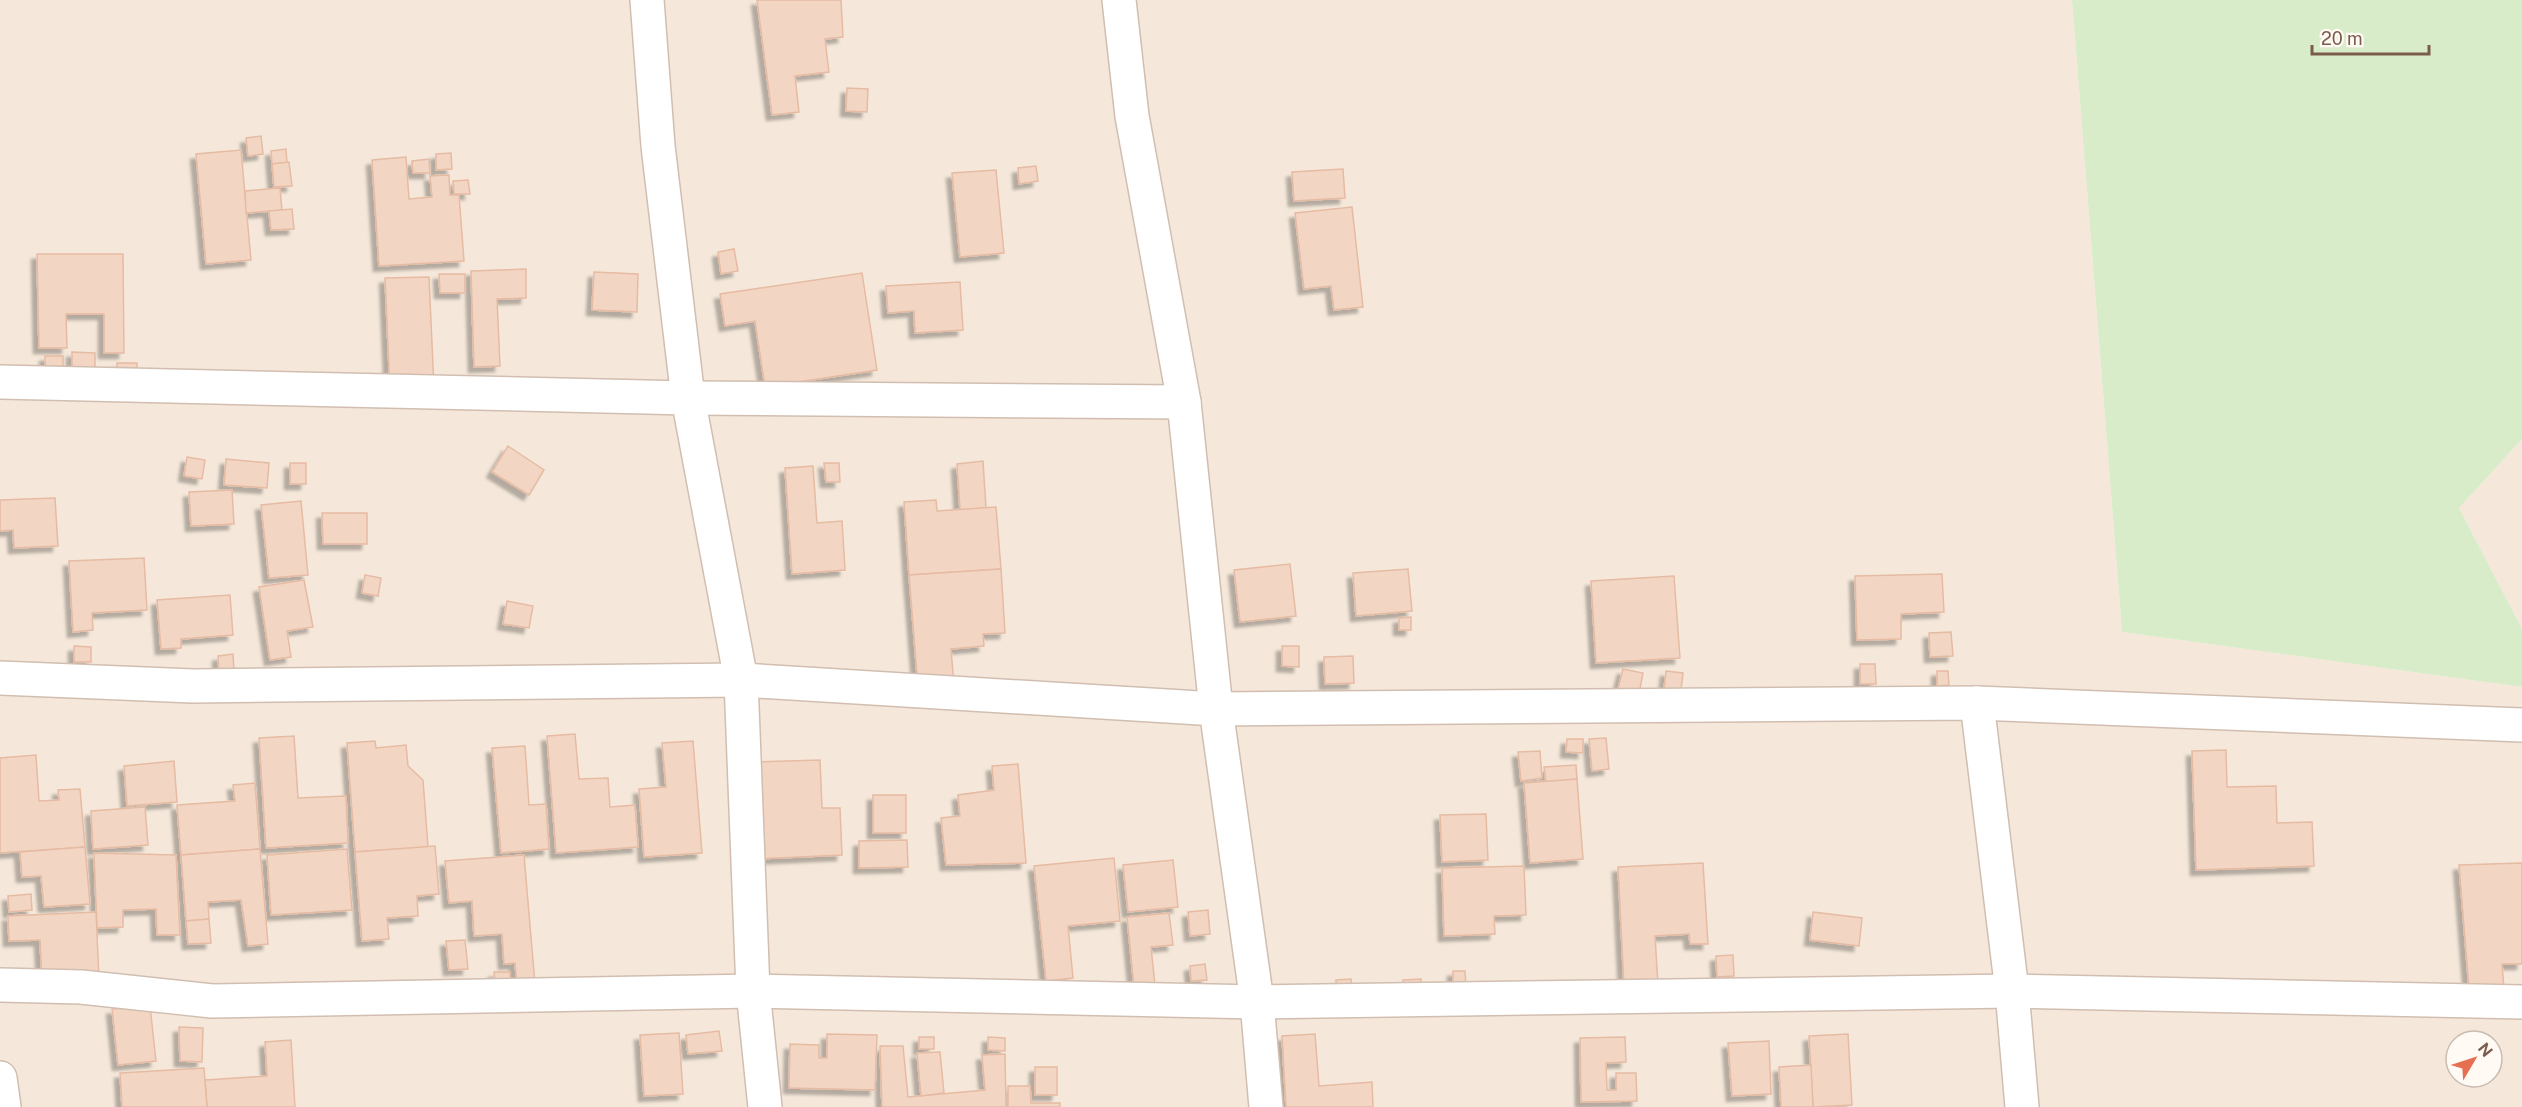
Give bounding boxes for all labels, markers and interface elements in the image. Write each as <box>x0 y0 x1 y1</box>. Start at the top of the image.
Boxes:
scale bar <box>2312 18 2429 56</box>
text: 20 m <box>2321 28 2363 49</box>
north arrow <box>2444 1029 2504 1089</box>
text: N <box>2474 1039 2497 1061</box>

